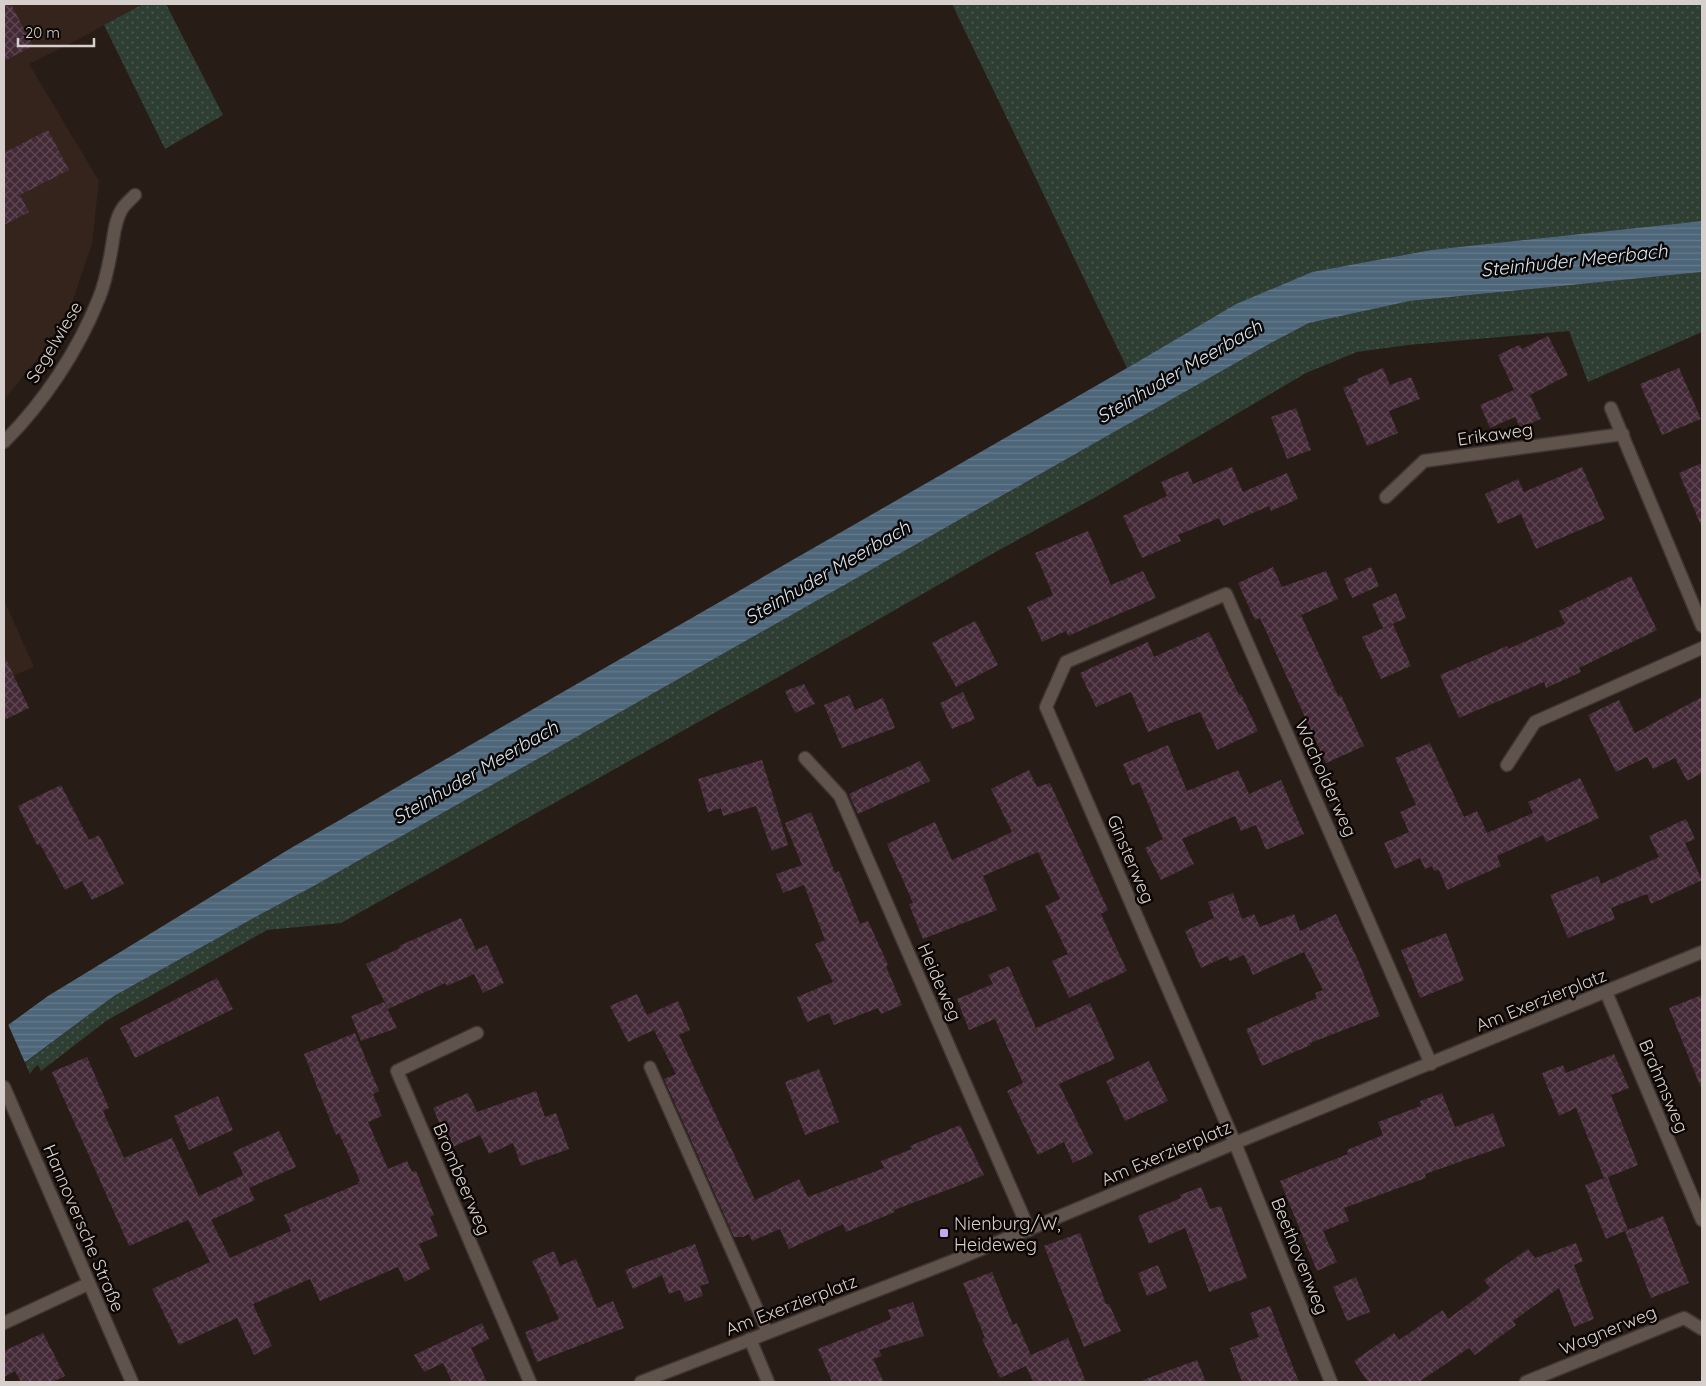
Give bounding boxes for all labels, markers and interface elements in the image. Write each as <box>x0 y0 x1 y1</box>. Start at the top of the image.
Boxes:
scale bar <box>18 15 94 47</box>
text: 20 m <box>25 23 60 42</box>
water label: Steinhuder Meerbach <box>1480 238 1670 282</box>
street label: Segelwiese <box>21 297 87 387</box>
water label: Steinhuder Meerbach <box>1092 313 1267 428</box>
street label: Erikaweg <box>1456 417 1534 451</box>
water label: Steinhuder Meerbach <box>740 514 915 629</box>
water label: Steinhuder Meerbach <box>388 714 563 829</box>
street label: Wacholderweg <box>1290 716 1362 840</box>
street label: Ginsterweg <box>1102 811 1160 907</box>
street label: Heideweg <box>913 939 967 1025</box>
street label: Am Exerzierplatz <box>1472 963 1610 1037</box>
street label: Brahmsweg <box>1634 1036 1694 1136</box>
street label: Am Exerzierplatz <box>1097 1115 1235 1191</box>
street label: Brombeerweg <box>428 1120 496 1238</box>
street label: Hannoversche Straße <box>38 1141 130 1315</box>
street label: Beethovenweg <box>1266 1194 1334 1318</box>
place label: Nienburg/W, Heideweg <box>954 1212 1061 1256</box>
marker: Nienburg/W, Heideweg <box>938 1227 950 1239</box>
street label: Am Exerzierplatz <box>722 1269 860 1341</box>
street label: Wagnerweg <box>1556 1300 1660 1360</box>

